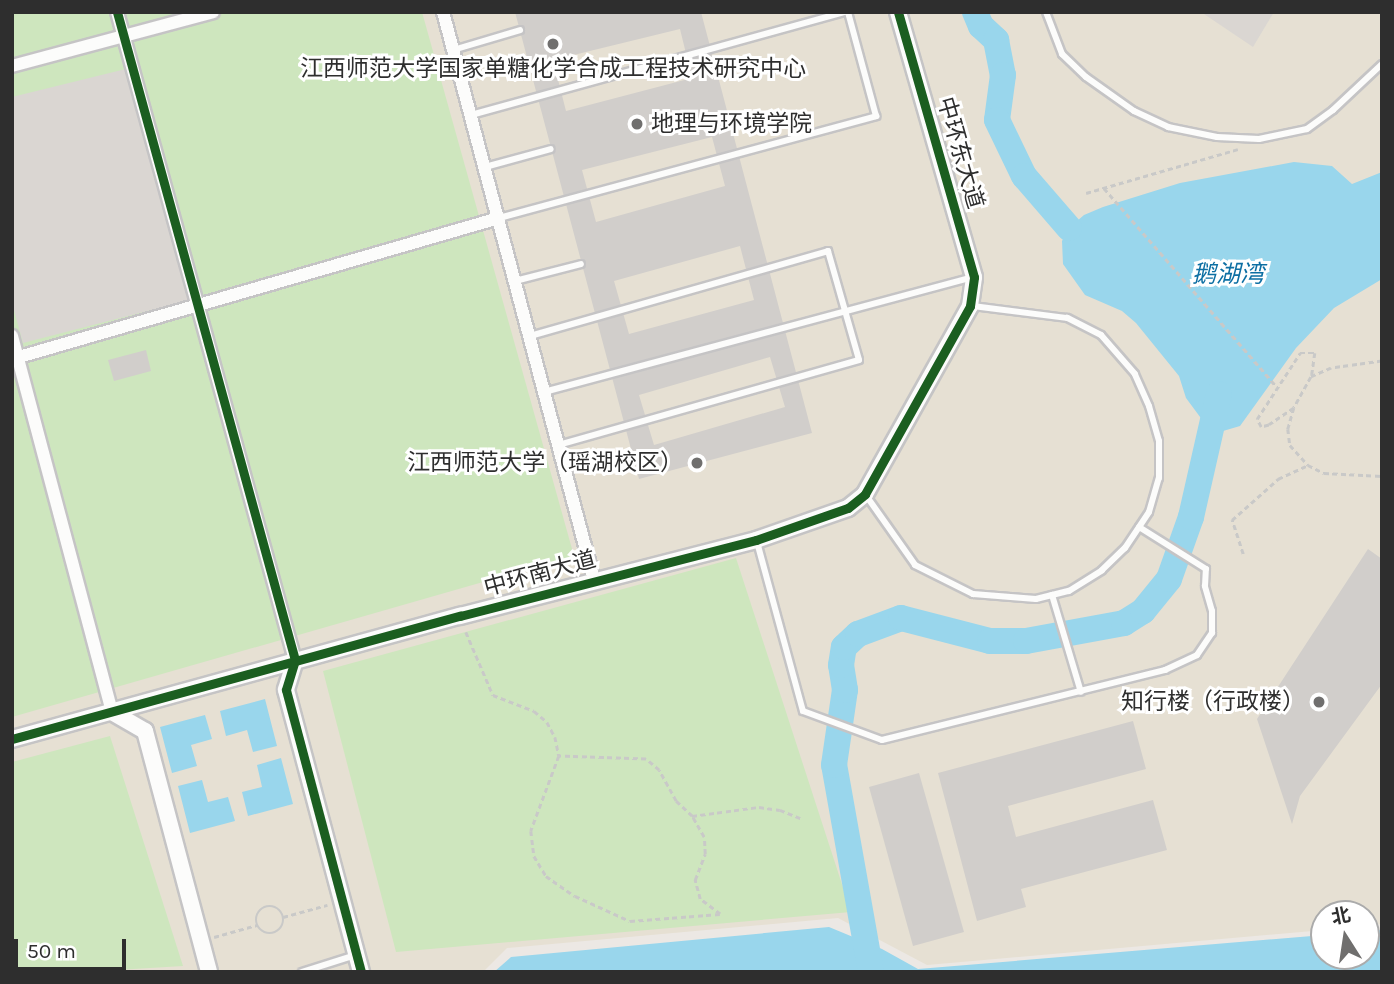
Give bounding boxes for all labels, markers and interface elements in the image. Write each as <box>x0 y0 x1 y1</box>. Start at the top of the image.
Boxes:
marker: 江西师范大学国家单糖化学合成工程技术研究中心 <box>545 36 561 52</box>
place label: 江西师范大学国家单糖化学合成工程技术研究中心 <box>300 55 806 83</box>
street label: 中环东大道 <box>931 94 989 212</box>
place label: 地理与环境学院 <box>651 110 812 138</box>
marker: 地理与环境学院 <box>629 116 645 132</box>
water label: 鹅湖湾 <box>1192 261 1264 289</box>
place label: 江西师范大学（瑶湖校区） <box>407 449 683 477</box>
marker: 江西师范大学（瑶湖校区） <box>689 455 705 471</box>
street label: 中环南大道 <box>481 546 599 602</box>
place label: 知行楼（行政楼） <box>1121 688 1305 716</box>
marker: 知行楼（行政楼） <box>1311 694 1327 710</box>
north arrow <box>1310 900 1380 970</box>
text: 北 <box>1329 904 1353 929</box>
scale bar <box>18 925 130 969</box>
text: 50 m <box>27 939 76 963</box>

